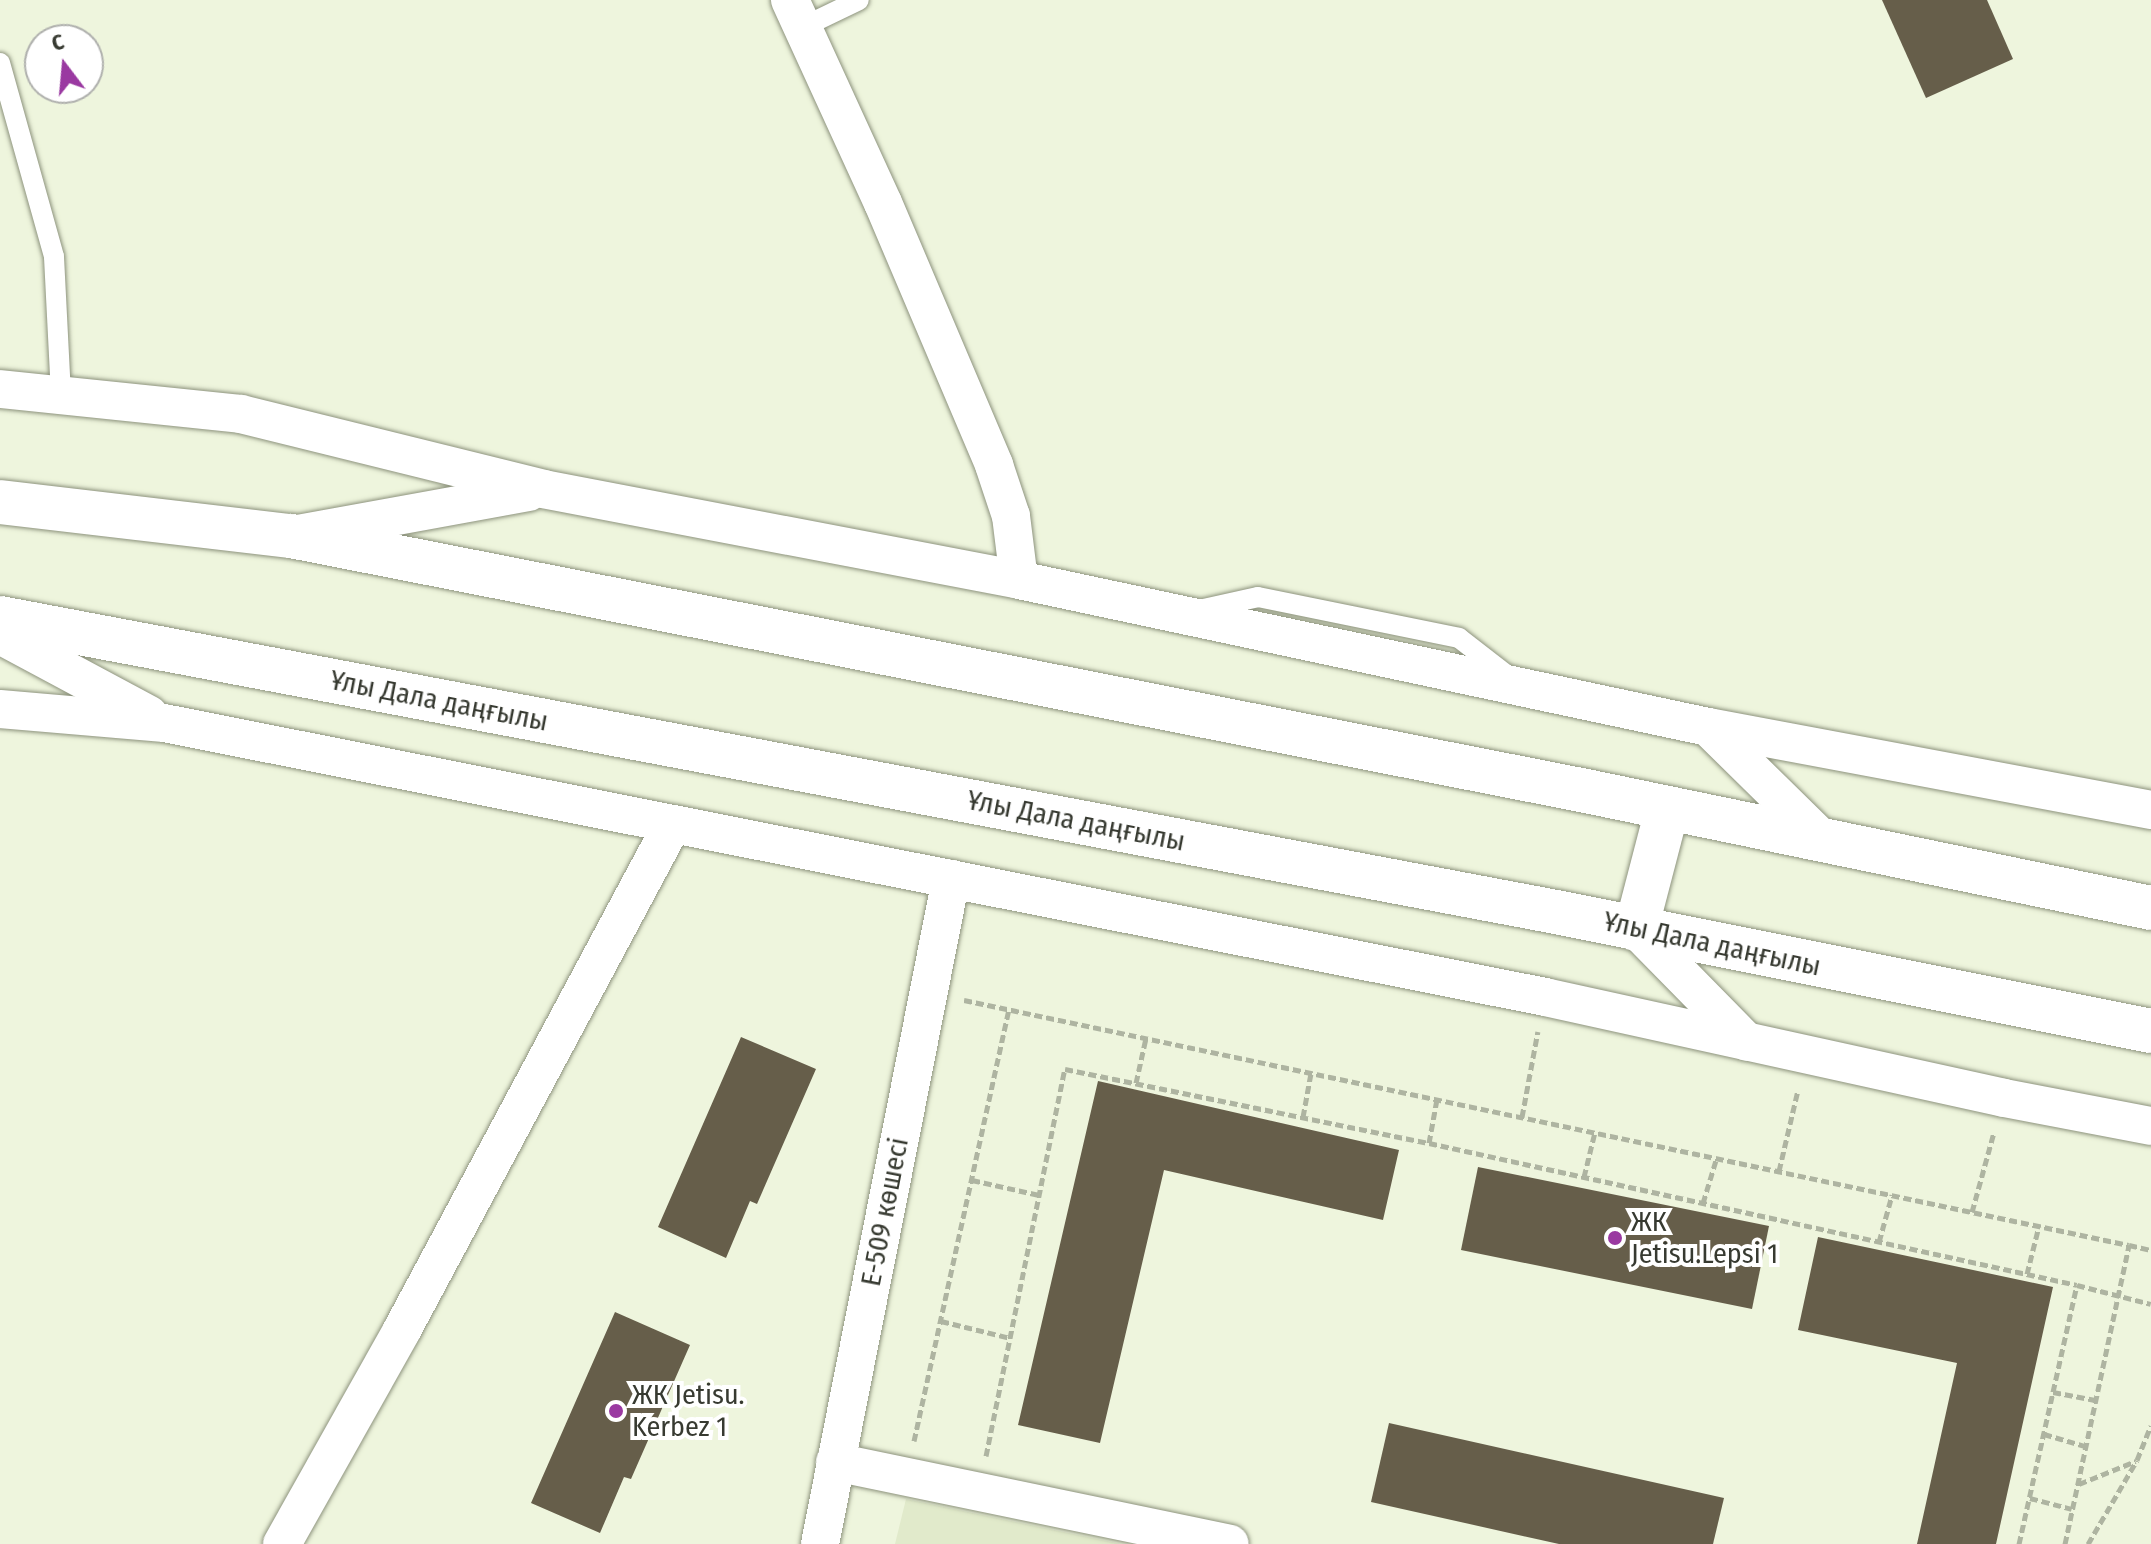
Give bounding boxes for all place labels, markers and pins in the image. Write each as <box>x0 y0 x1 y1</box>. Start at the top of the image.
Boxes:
place label: ЖК Jetisu.Lepsi 1 <box>1631 1205 1778 1271</box>
marker: ЖК Jetisu.Lepsi 1 <box>1606 1229 1624 1247</box>
place label: ЖК Jetisu. Kerbez 1 <box>632 1378 745 1444</box>
marker: ЖК Jetisu. Kerbez 1 <box>607 1402 625 1420</box>

